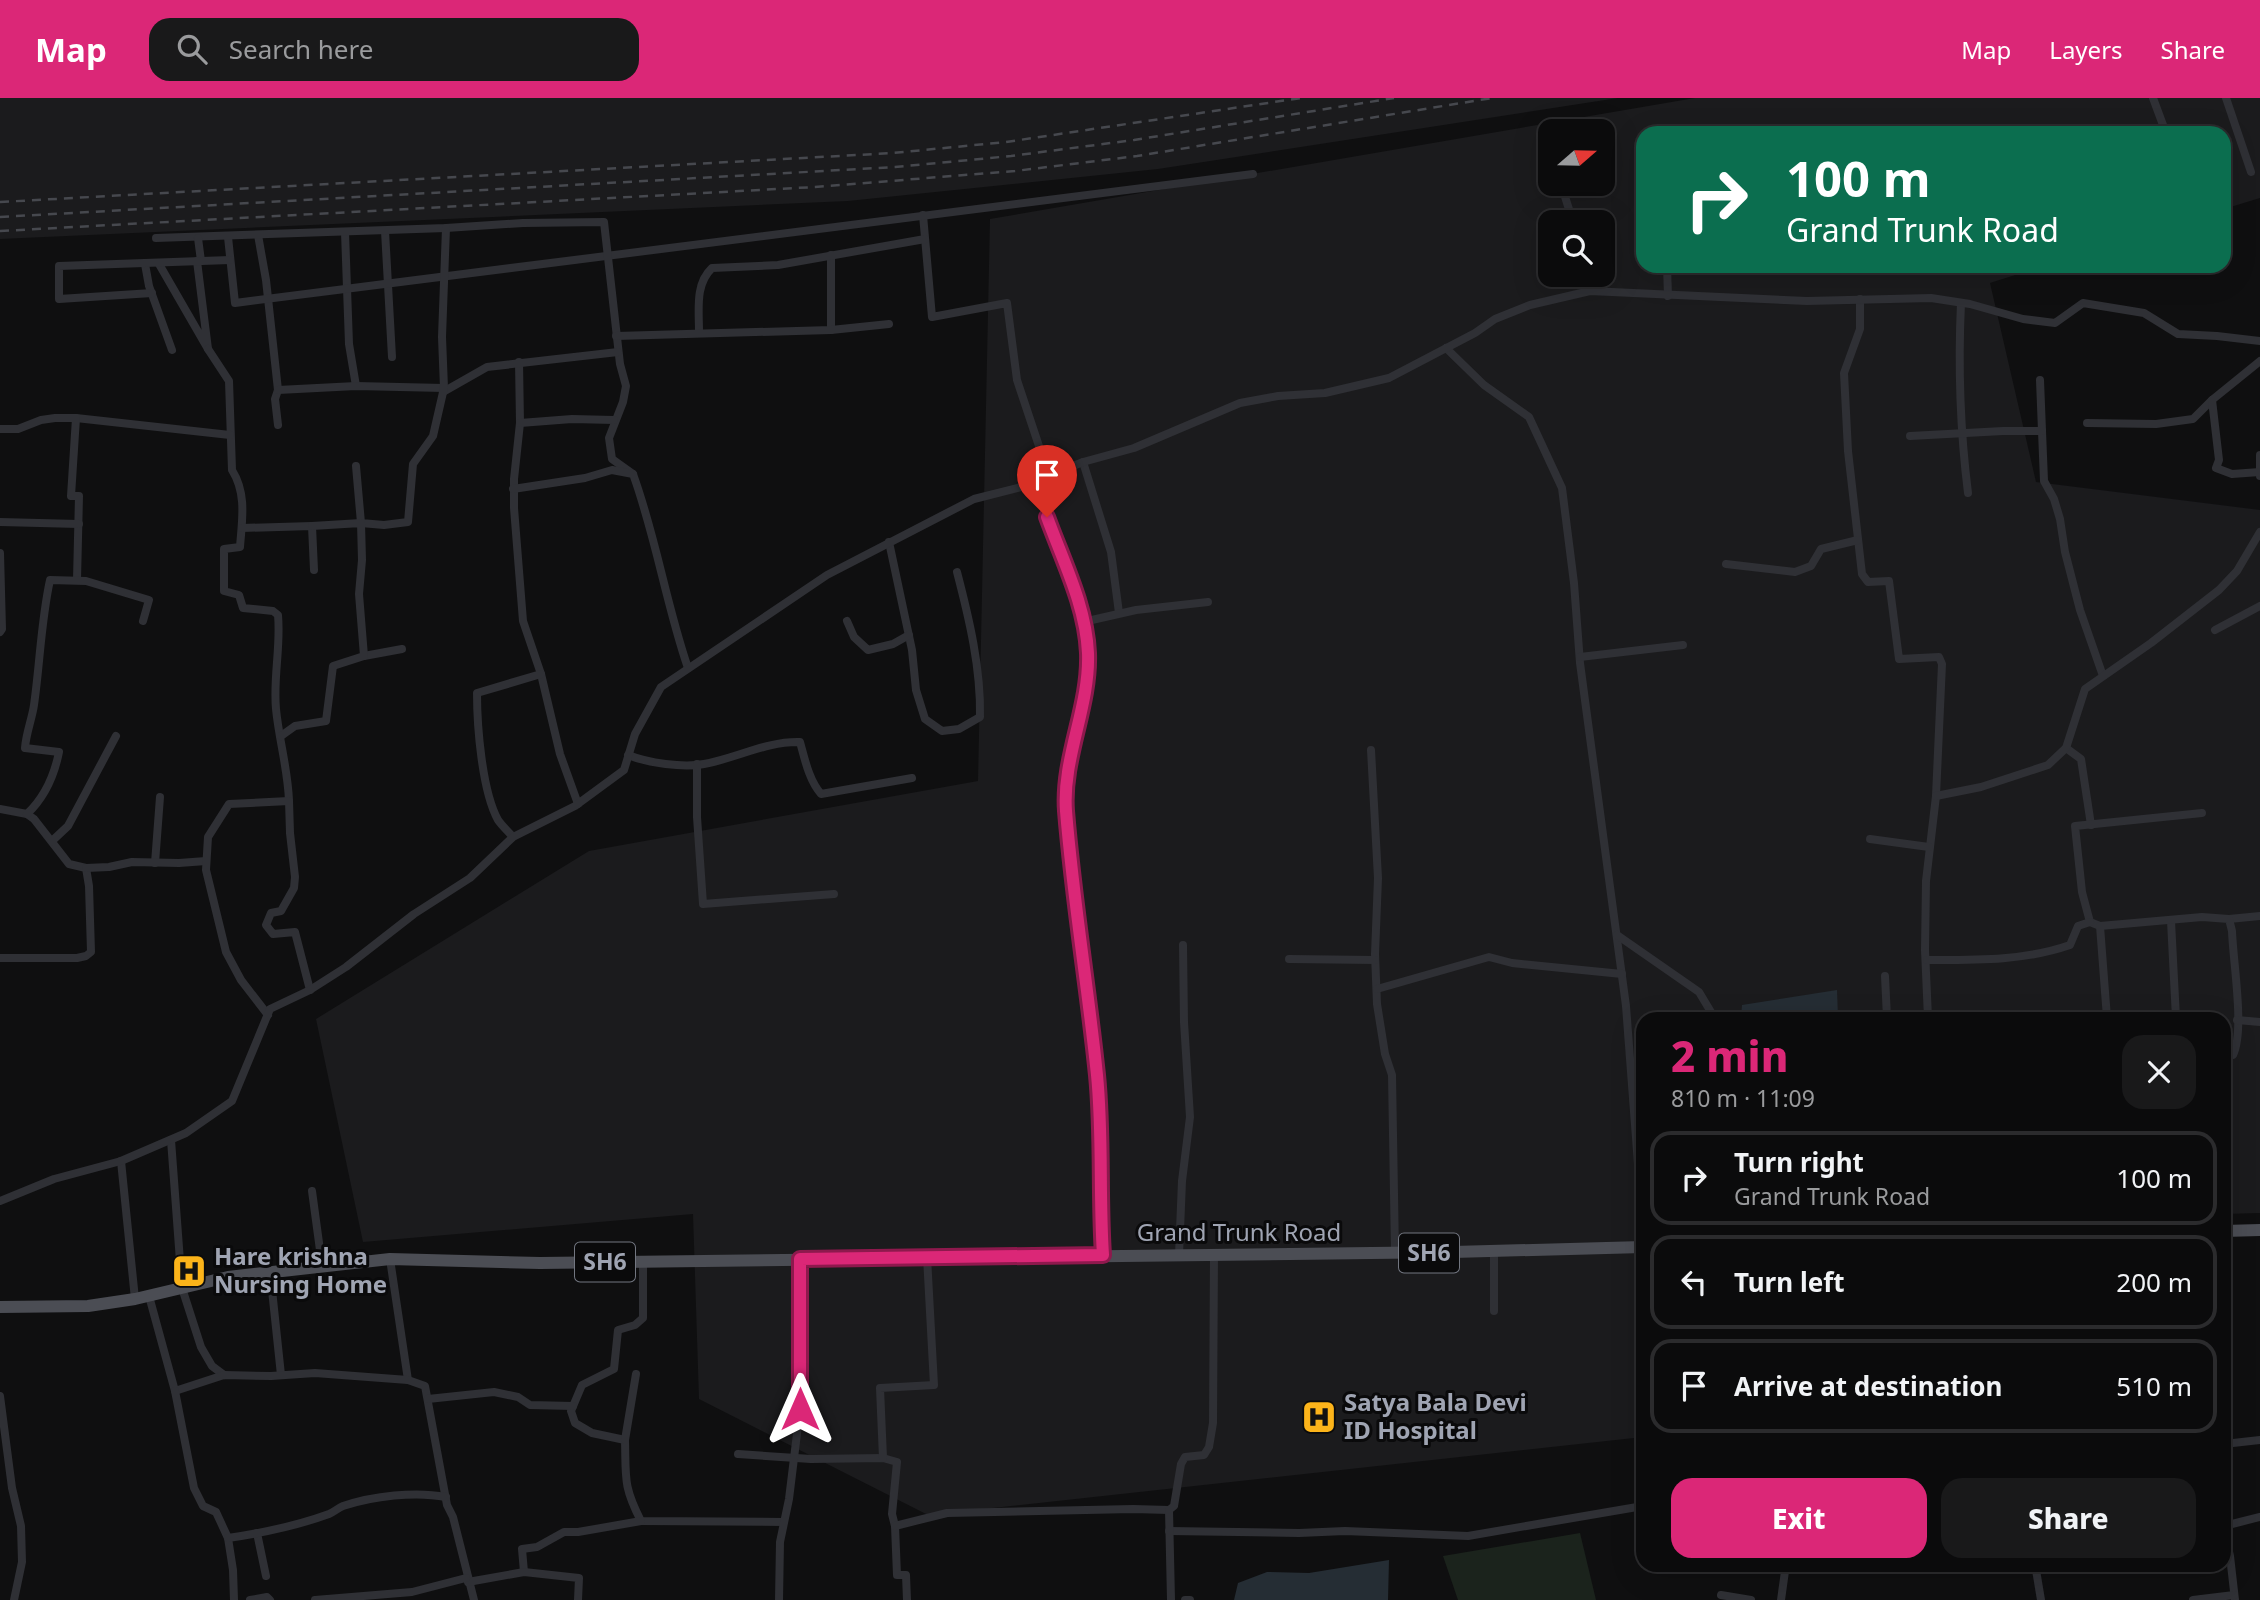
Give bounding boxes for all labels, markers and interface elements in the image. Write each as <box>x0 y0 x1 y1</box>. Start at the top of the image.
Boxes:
search box <box>149 18 639 81</box>
text: Map <box>35 27 107 72</box>
icon: search <box>173 30 211 68</box>
text: Search here <box>229 31 373 67</box>
text: Map <box>1961 33 2011 66</box>
text: Layers <box>2049 33 2123 66</box>
text: Share <box>2161 33 2225 66</box>
north arrow <box>1538 119 1615 196</box>
map controls <box>1538 119 1615 287</box>
text: 100 m <box>1786 145 1931 211</box>
icon: right <box>1671 154 1762 245</box>
text: Grand Trunk Road <box>1786 208 2059 251</box>
button: search <box>1538 210 1615 287</box>
pin <box>1017 445 1077 517</box>
icon: arrive <box>1028 456 1066 494</box>
text: 2 min <box>1671 1027 1788 1084</box>
button: close <box>2122 1035 2196 1109</box>
text: 810 m · 11:09 <box>1671 1082 1815 1114</box>
text: Turn right <box>1734 1144 1864 1180</box>
icon: right <box>1675 1159 1713 1197</box>
text: 100 m <box>2116 1160 2192 1196</box>
text: Grand Trunk Road <box>1734 1180 1930 1212</box>
street label: Grand Trunk Road <box>1137 1215 1341 1248</box>
road number: SH6 <box>1399 1234 1459 1272</box>
place label: Hare krishna Nursing Home <box>214 1239 387 1300</box>
road number: SH6 <box>575 1242 635 1282</box>
hospital icon: Hare krishna Nursing Home <box>170 1252 208 1290</box>
icon: left <box>1675 1263 1713 1301</box>
text: Turn left <box>1734 1264 1845 1300</box>
text: 200 m <box>2116 1264 2192 1300</box>
icon: arrive <box>1675 1367 1713 1405</box>
text: Arrive at destination <box>1734 1368 2003 1404</box>
text: 510 m <box>2116 1368 2192 1404</box>
position arrow <box>763 1372 837 1446</box>
place label: Satya Bala Devi ID Hospital <box>1344 1385 1527 1446</box>
hospital icon: Satya Bala Devi ID Hospital <box>1300 1398 1338 1436</box>
button: Exit <box>1671 1478 1927 1558</box>
button: Share <box>1941 1478 2196 1558</box>

